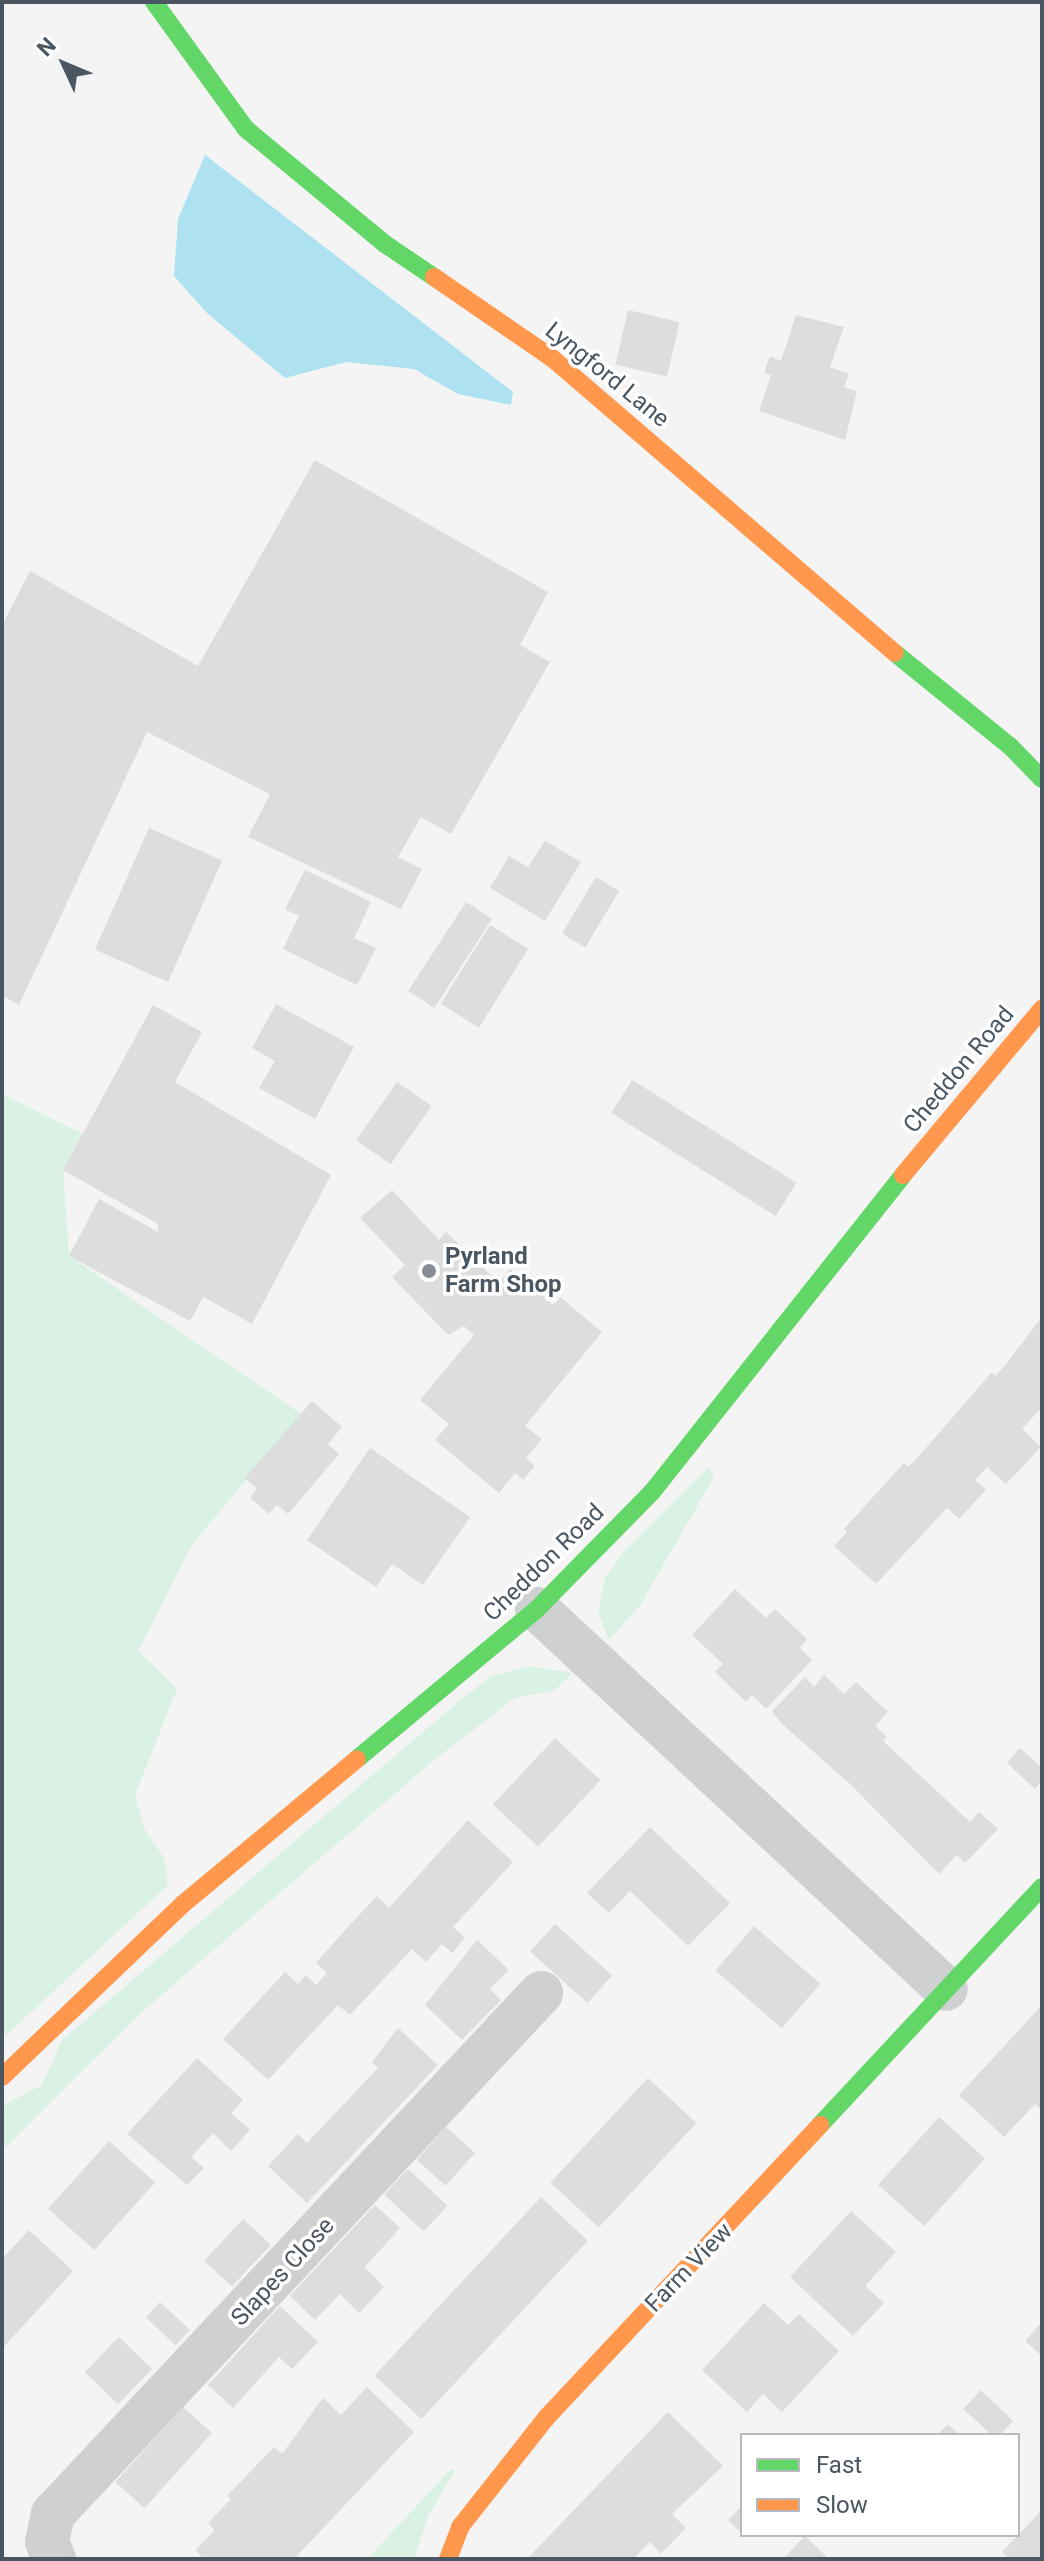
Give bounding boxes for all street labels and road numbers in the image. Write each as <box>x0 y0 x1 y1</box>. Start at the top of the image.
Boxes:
street label: Lyngford Lane <box>539 316 675 434</box>
street label: Cheddon Road <box>898 1001 1020 1139</box>
street label: Cheddon Road <box>478 1498 610 1628</box>
street label: Slapes Close <box>225 2212 341 2332</box>
street label: Farm View <box>639 2217 739 2319</box>

